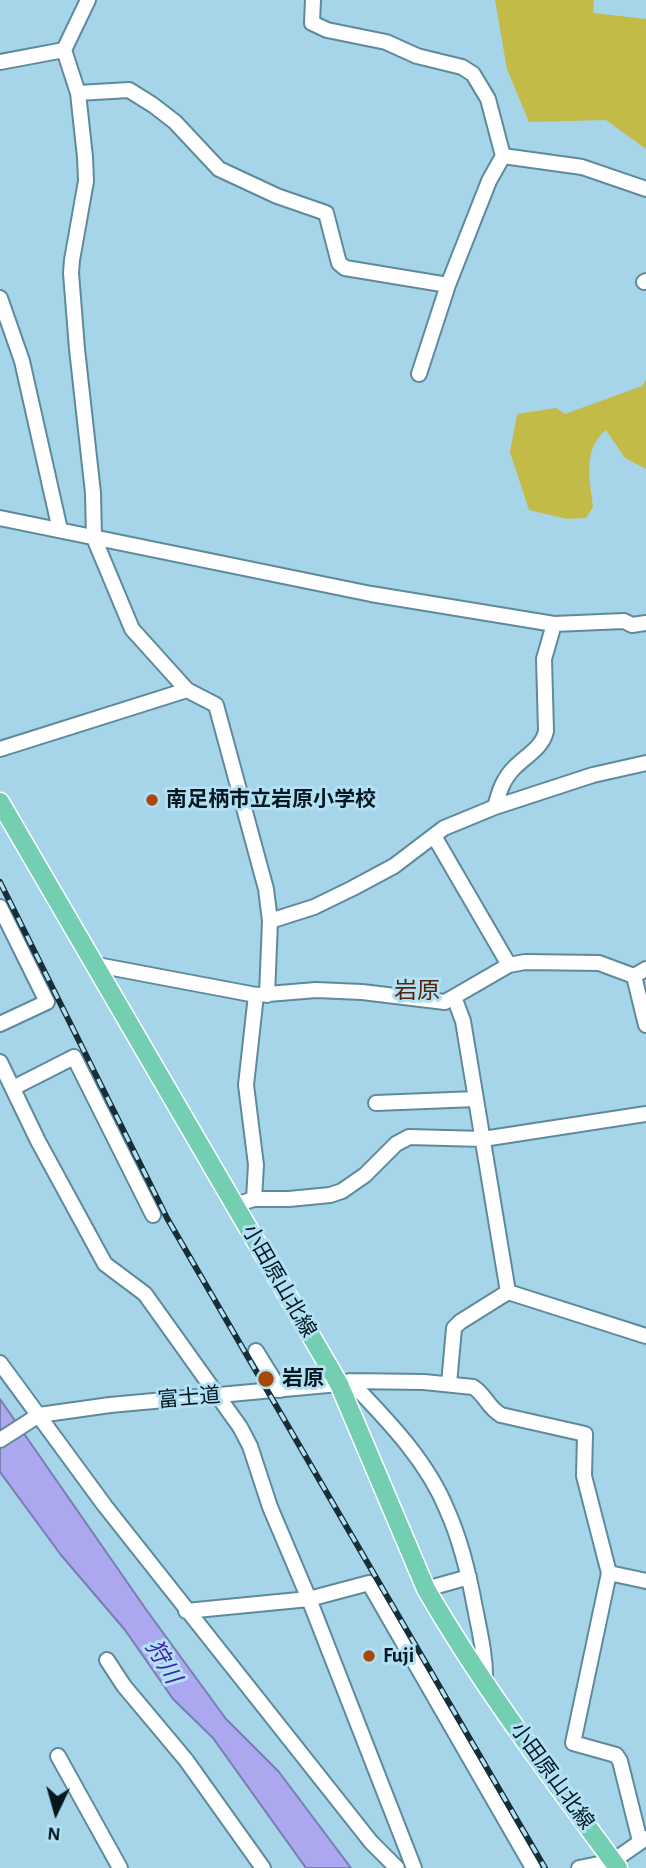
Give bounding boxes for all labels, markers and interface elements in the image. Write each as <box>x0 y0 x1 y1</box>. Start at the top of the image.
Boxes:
place label: 南足柄市立岩原小学校 <box>166 787 376 813</box>
marker: 南足柄市立岩原小学校 <box>144 792 160 808</box>
district label: 岩原 <box>394 977 440 1005</box>
street label: 小田原山北線 <box>237 1220 321 1342</box>
place label: 岩原 <box>282 1366 324 1392</box>
marker: 岩原 <box>256 1369 276 1389</box>
street label: 富士道 <box>157 1383 221 1413</box>
water label: 狩川 <box>139 1635 187 1689</box>
place label: Fuji <box>383 1643 414 1669</box>
marker: Fuji <box>361 1648 377 1664</box>
street label: 小田原山北線 <box>505 1718 599 1834</box>
north arrow <box>21 1777 91 1847</box>
text: N <box>47 1823 62 1843</box>

